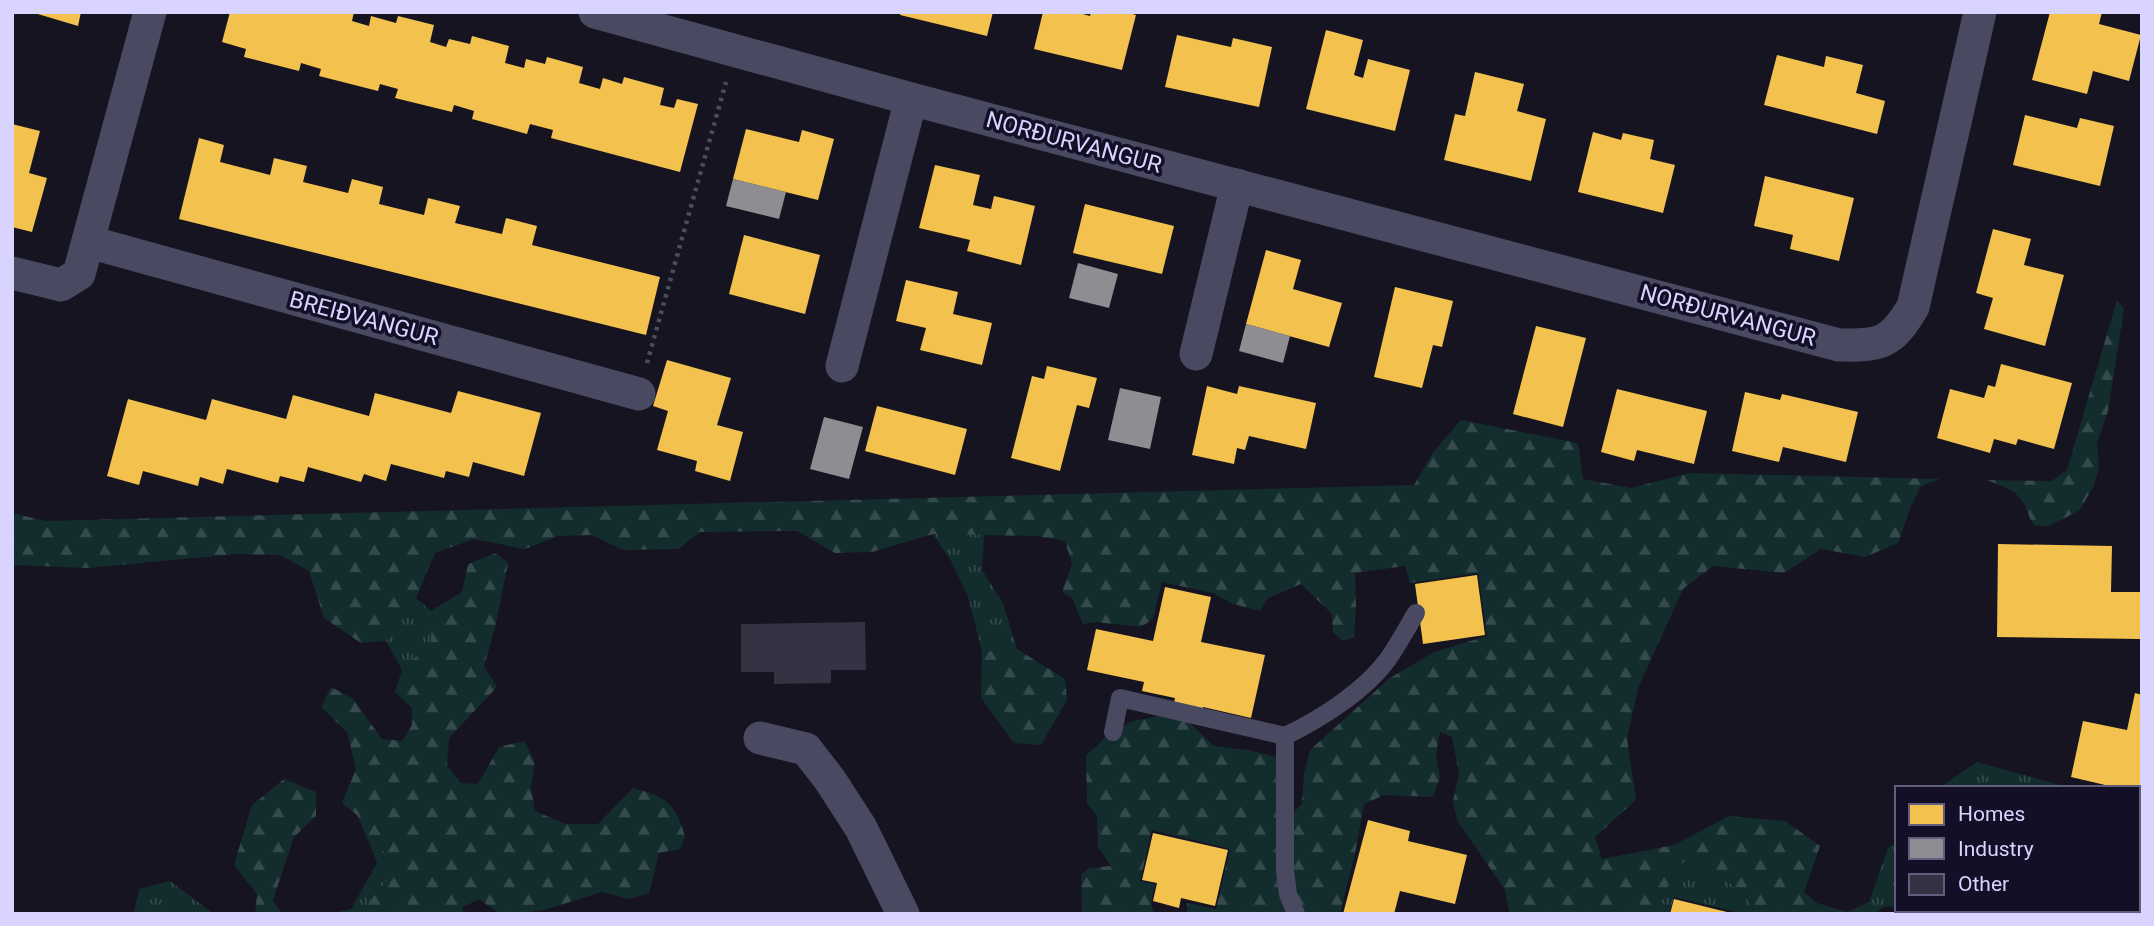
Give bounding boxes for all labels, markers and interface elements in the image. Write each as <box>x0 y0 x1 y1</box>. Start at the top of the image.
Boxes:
street label: NORÐURVANGUR <box>983 106 1165 179</box>
street label: NORÐURVANGUR <box>1637 279 1819 352</box>
street label: BREIÐVANGUR <box>286 286 441 351</box>
legend <box>1895 786 2140 912</box>
text: Homes <box>1958 802 2025 826</box>
text: Industry <box>1958 837 2034 861</box>
text: Other <box>1958 872 2009 896</box>

